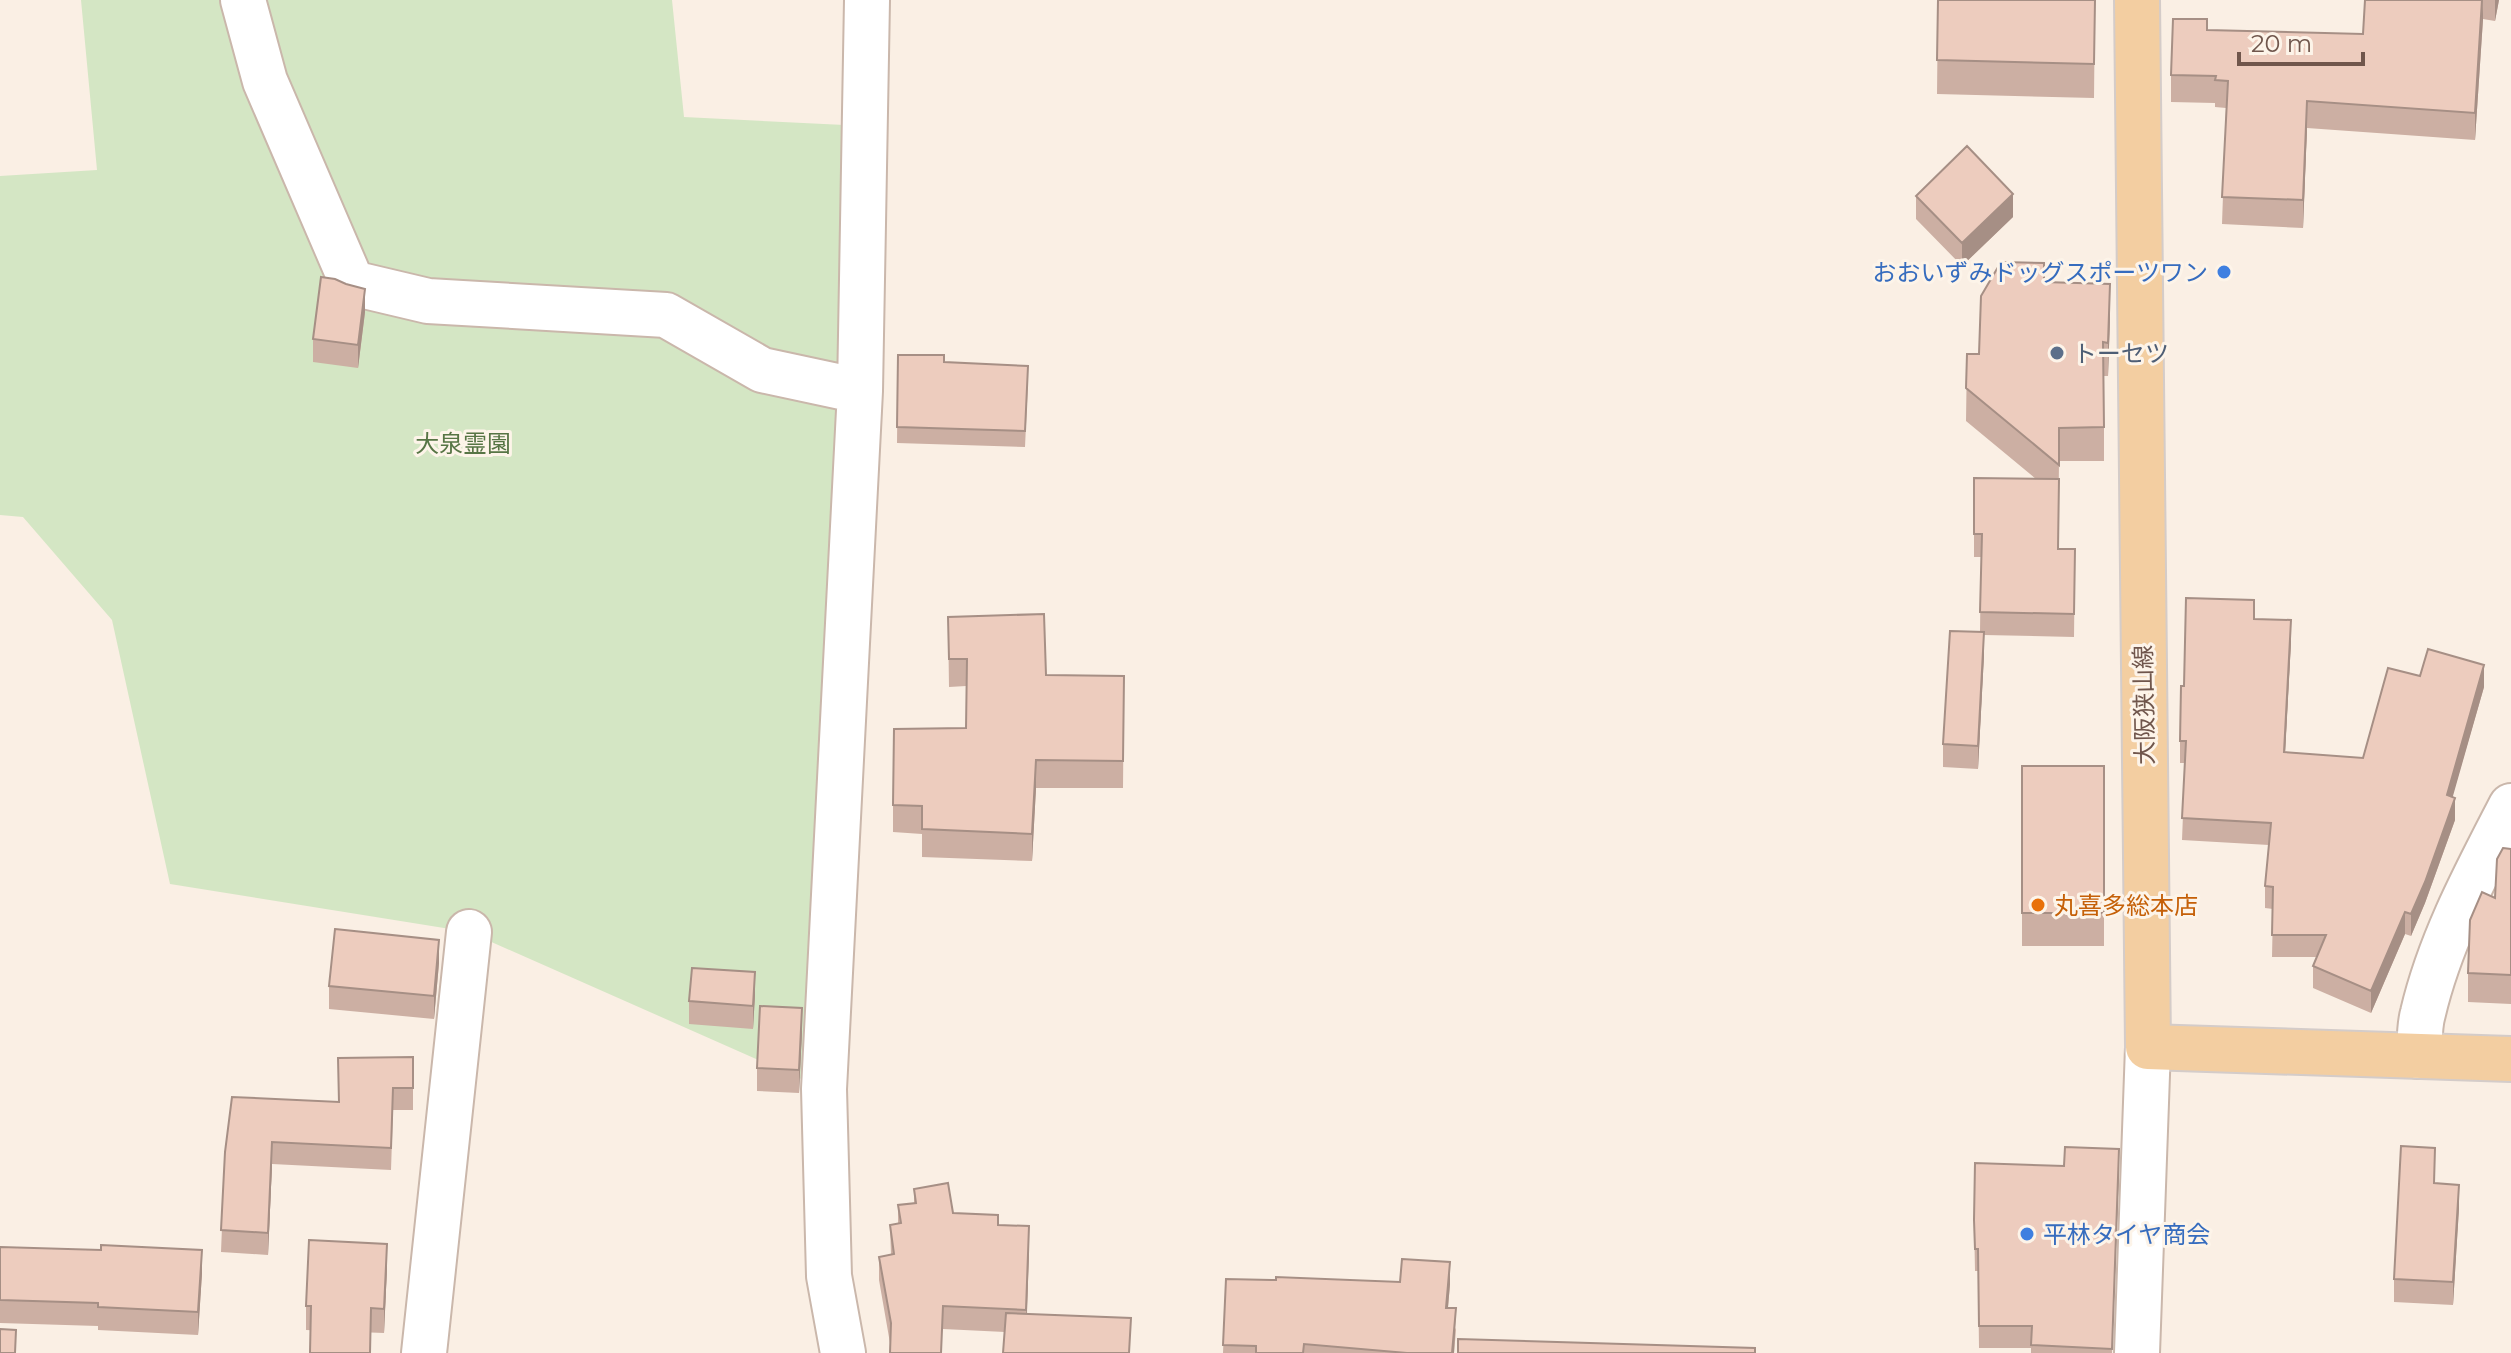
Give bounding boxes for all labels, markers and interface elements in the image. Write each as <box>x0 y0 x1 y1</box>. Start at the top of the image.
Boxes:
scale bar <box>2239 16 2363 66</box>
text: 20 m <box>2251 29 2312 58</box>
place label: おおいずみドッグスポーツワン <box>1872 258 2208 287</box>
marker: おおいずみドッグスポーツワン <box>2215 263 2233 281</box>
place label: トーセツ <box>2073 339 2169 368</box>
marker: トーセツ <box>2048 344 2066 362</box>
park label: 大泉霊園 <box>415 429 511 458</box>
street label: 大阪狭山線 <box>2128 645 2160 765</box>
place label: 丸喜多総本店 <box>2054 891 2198 920</box>
marker: 丸喜多総本店 <box>2029 896 2047 914</box>
place label: 平林タイヤ商会 <box>2043 1220 2210 1249</box>
marker: 平林タイヤ商会 <box>2018 1225 2036 1243</box>

